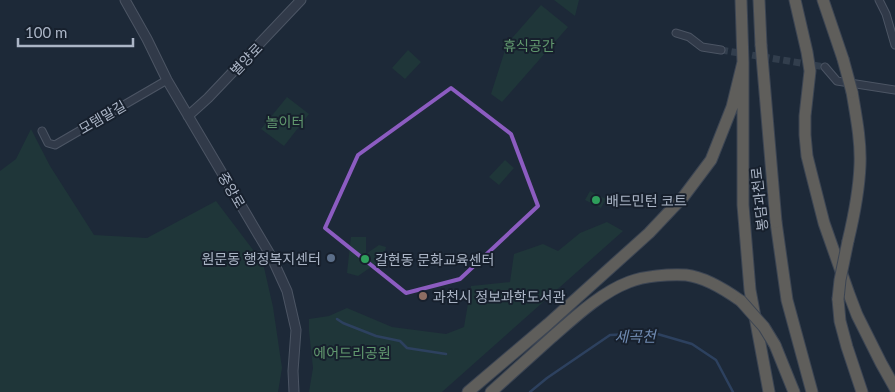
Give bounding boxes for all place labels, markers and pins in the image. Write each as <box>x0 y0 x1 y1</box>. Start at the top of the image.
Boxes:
place label: 배드민턴 코트 <box>606 192 687 209</box>
marker: 배드민턴 코트 <box>590 194 602 206</box>
place label: 원문동 행정복지센터 <box>201 250 321 267</box>
place label: 갈현동 문화교육센터 <box>375 251 495 268</box>
marker: 원문동 행정복지센터 <box>325 252 337 264</box>
marker: 갈현동 문화교육센터 <box>359 253 371 265</box>
place label: 과천시 정보과학도서관 <box>433 288 566 305</box>
marker: 과천시 정보과학도서관 <box>417 290 429 302</box>

